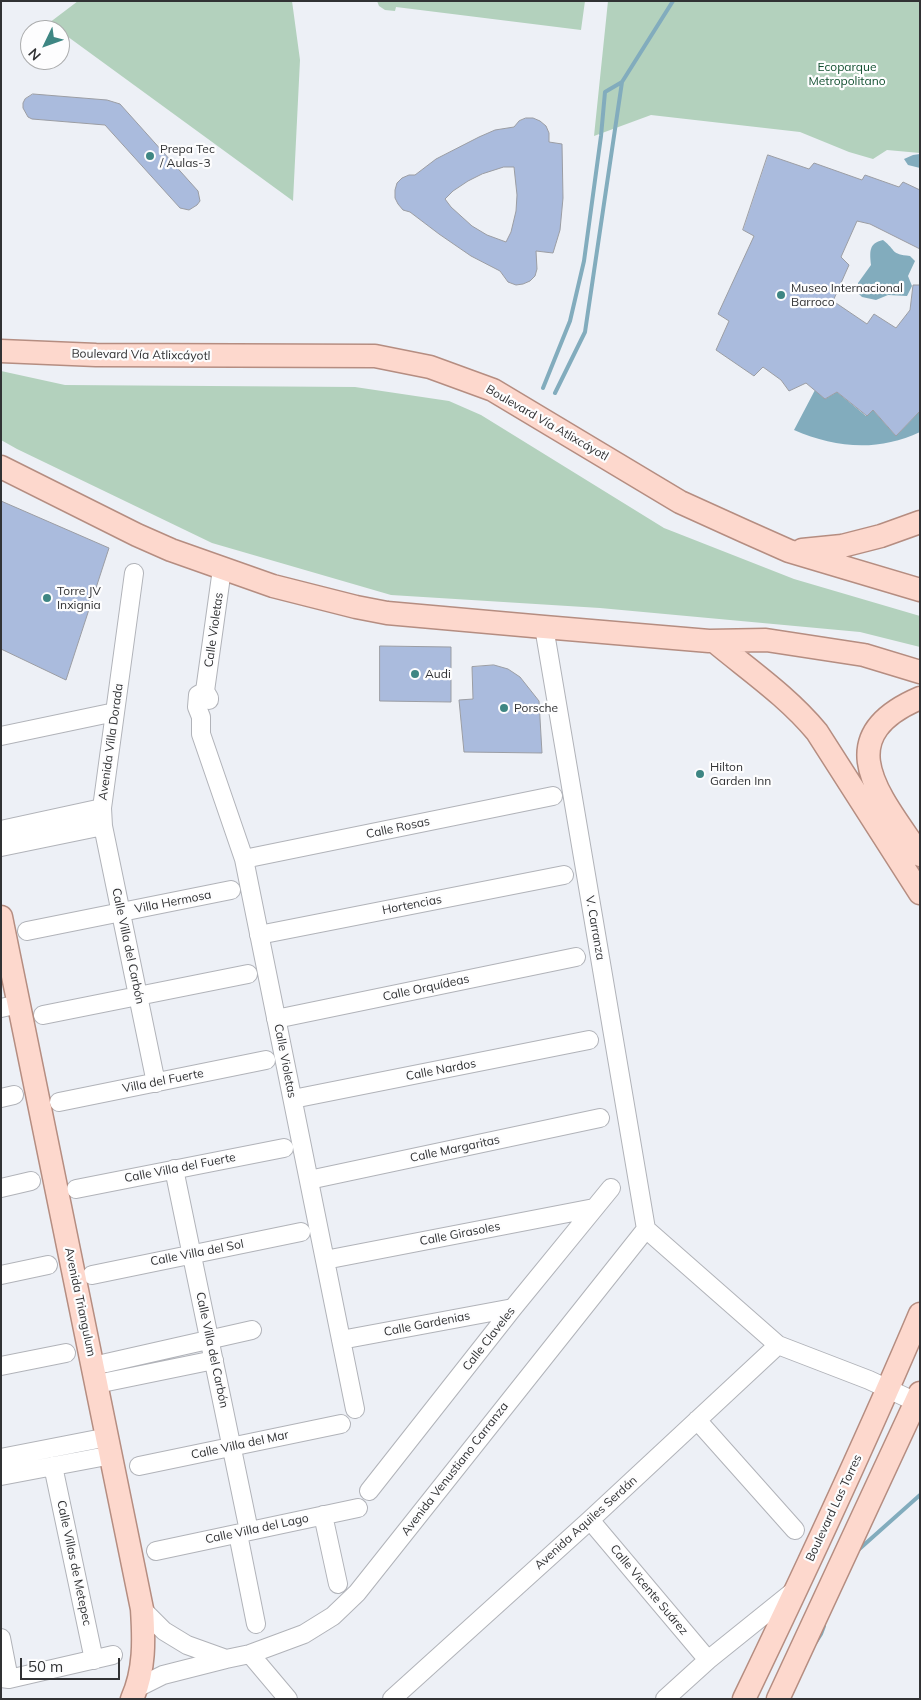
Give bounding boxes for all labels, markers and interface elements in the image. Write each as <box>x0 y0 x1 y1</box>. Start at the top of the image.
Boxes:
north arrow <box>20 20 70 70</box>
text: N <box>24 44 45 64</box>
park label: Ecoparque Metropolitano <box>808 60 886 88</box>
place label: Prepa Tec / Aulas-3 <box>160 142 215 170</box>
marker: Prepa Tec / Aulas-3 <box>144 150 156 162</box>
place label: Museo Internacional Barroco <box>791 281 903 309</box>
marker: Museo Internacional Barroco <box>775 289 787 301</box>
street label: Boulevard Vía Atlixcáyotl <box>71 347 211 363</box>
street label: Boulevard Vía Atlixcáyotl <box>483 382 611 464</box>
place label: Torre JV Inxignia <box>57 584 101 612</box>
marker: Torre JV Inxignia <box>41 592 53 604</box>
street label: Calle Violetas <box>202 592 226 668</box>
place label: Audi <box>425 667 451 681</box>
marker: Audi <box>409 668 421 680</box>
street label: Avenida Villa Dorada <box>96 683 126 801</box>
place label: Porsche <box>514 701 558 715</box>
marker: Porsche <box>498 702 510 714</box>
place label: Hilton Garden Inn <box>710 760 771 788</box>
marker: Hilton Garden Inn <box>694 768 706 780</box>
street label: Calle Rosas <box>365 814 431 842</box>
street label: Calle Villa del Carbón <box>109 887 147 1005</box>
street label: Villa Hermosa <box>133 888 213 916</box>
street label: Hortencias <box>381 892 443 918</box>
street label: V. Carranza <box>582 895 608 961</box>
street label: Calle Orquídeas <box>381 972 471 1004</box>
street label: Calle Violetas <box>271 1023 299 1099</box>
street label: Calle Nardos <box>405 1056 477 1084</box>
street label: Villa del Fuerte <box>121 1066 205 1096</box>
street label: Calle Margaritas <box>409 1132 501 1166</box>
street label: Calle Villa del Fuerte <box>123 1150 237 1186</box>
street label: Calle Girasoles <box>418 1219 502 1249</box>
street label: Calle Villa del Sol <box>149 1237 245 1269</box>
street label: Avenida Triangulum <box>61 1246 99 1358</box>
street label: Calle Villa del Carbón <box>193 1291 231 1409</box>
street label: Calle Claveles <box>460 1304 518 1374</box>
street label: Calle Gardenias <box>383 1309 471 1339</box>
street label: Avenida Venustiano Carranza <box>398 1399 512 1539</box>
street label: Calle Villa del Mar <box>190 1428 290 1462</box>
street label: Boulevard Las Torres <box>803 1452 865 1564</box>
street label: Avenida Aquiles Serdán <box>532 1473 640 1573</box>
street label: Calle Villas de Metepec <box>54 1499 94 1627</box>
street label: Calle Villa del Lago <box>204 1511 310 1547</box>
street label: Calle Vicente Suárez <box>607 1542 691 1638</box>
scale bar <box>22 1648 122 1680</box>
text: 50 m <box>28 1657 63 1676</box>

